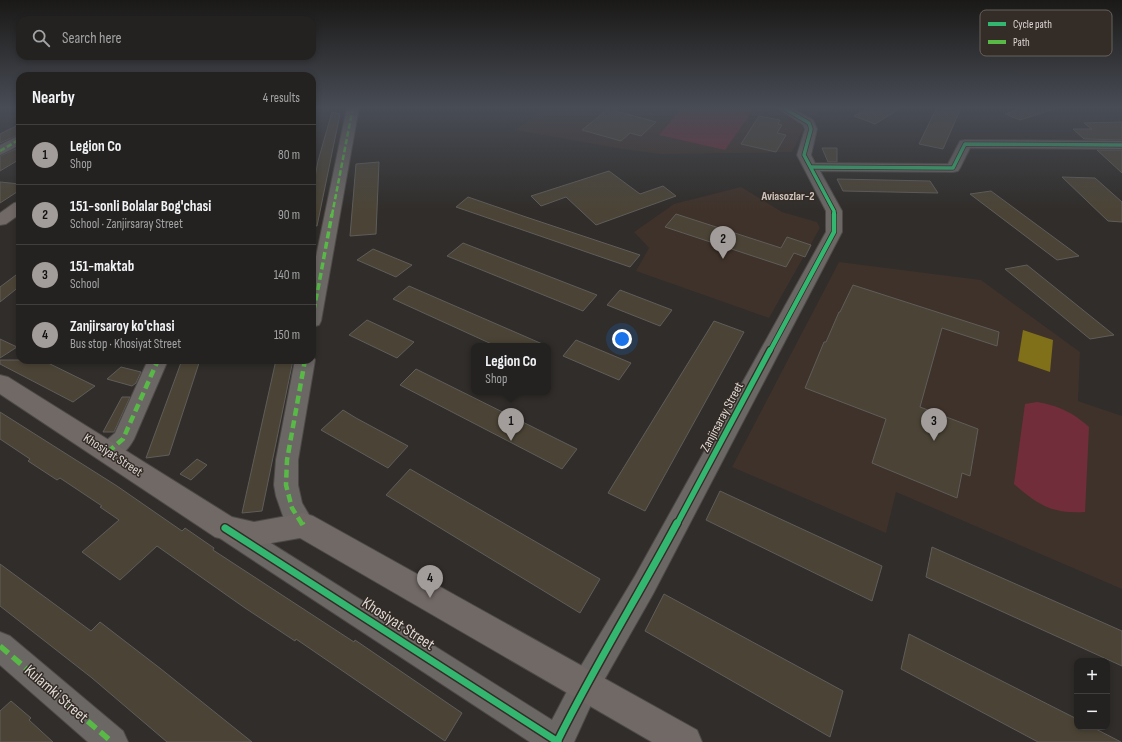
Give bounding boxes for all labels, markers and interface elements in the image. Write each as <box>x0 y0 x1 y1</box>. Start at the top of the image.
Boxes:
legend <box>980 10 1112 56</box>
search box <box>16 16 316 60</box>
text: Cycle path <box>1013 18 1052 31</box>
icon: search <box>30 27 52 49</box>
text: Search here <box>62 29 122 48</box>
text: Path <box>1013 36 1030 49</box>
text: Nearby <box>32 88 75 108</box>
text: 4 results <box>263 90 300 106</box>
text: Legion Co <box>70 137 121 156</box>
text: 1 <box>42 147 48 163</box>
text: 80 m <box>278 147 300 163</box>
text: Shop <box>70 156 92 172</box>
district label: Aviasozlar-2 <box>760 189 815 204</box>
text: 151-sonli Bolalar Bog'chasi <box>70 197 211 216</box>
text: 2 <box>42 207 48 223</box>
text: 90 m <box>278 207 300 223</box>
text: School · Zanjirsaray Street <box>70 216 183 232</box>
pin: 2 <box>710 226 736 259</box>
text: 151-maktab <box>70 257 134 276</box>
text: 3 <box>42 267 48 283</box>
text: 140 m <box>274 267 300 283</box>
text: School <box>70 276 100 292</box>
text: Zanjirsaroy ko'chasi <box>70 317 175 336</box>
text: 4 <box>42 327 48 343</box>
text: 150 m <box>274 327 300 343</box>
your location <box>612 329 632 349</box>
text: Bus stop · Khosiyat Street <box>70 336 181 352</box>
popup <box>471 343 551 395</box>
text: Legion Co <box>485 352 537 371</box>
text: Shop <box>485 371 507 387</box>
street label: Zanjirsaray Street <box>697 379 747 455</box>
pin: 1 <box>498 408 524 441</box>
pin: 3 <box>921 408 947 441</box>
street label: Khosiyat Street <box>80 430 146 480</box>
pin: 4 <box>417 565 443 598</box>
street label: Khosiyat Street <box>358 593 438 655</box>
map controls <box>1074 658 1110 730</box>
button: + <box>1074 658 1110 694</box>
street label: Kulamki Street <box>20 661 92 727</box>
button: − <box>1074 694 1110 730</box>

